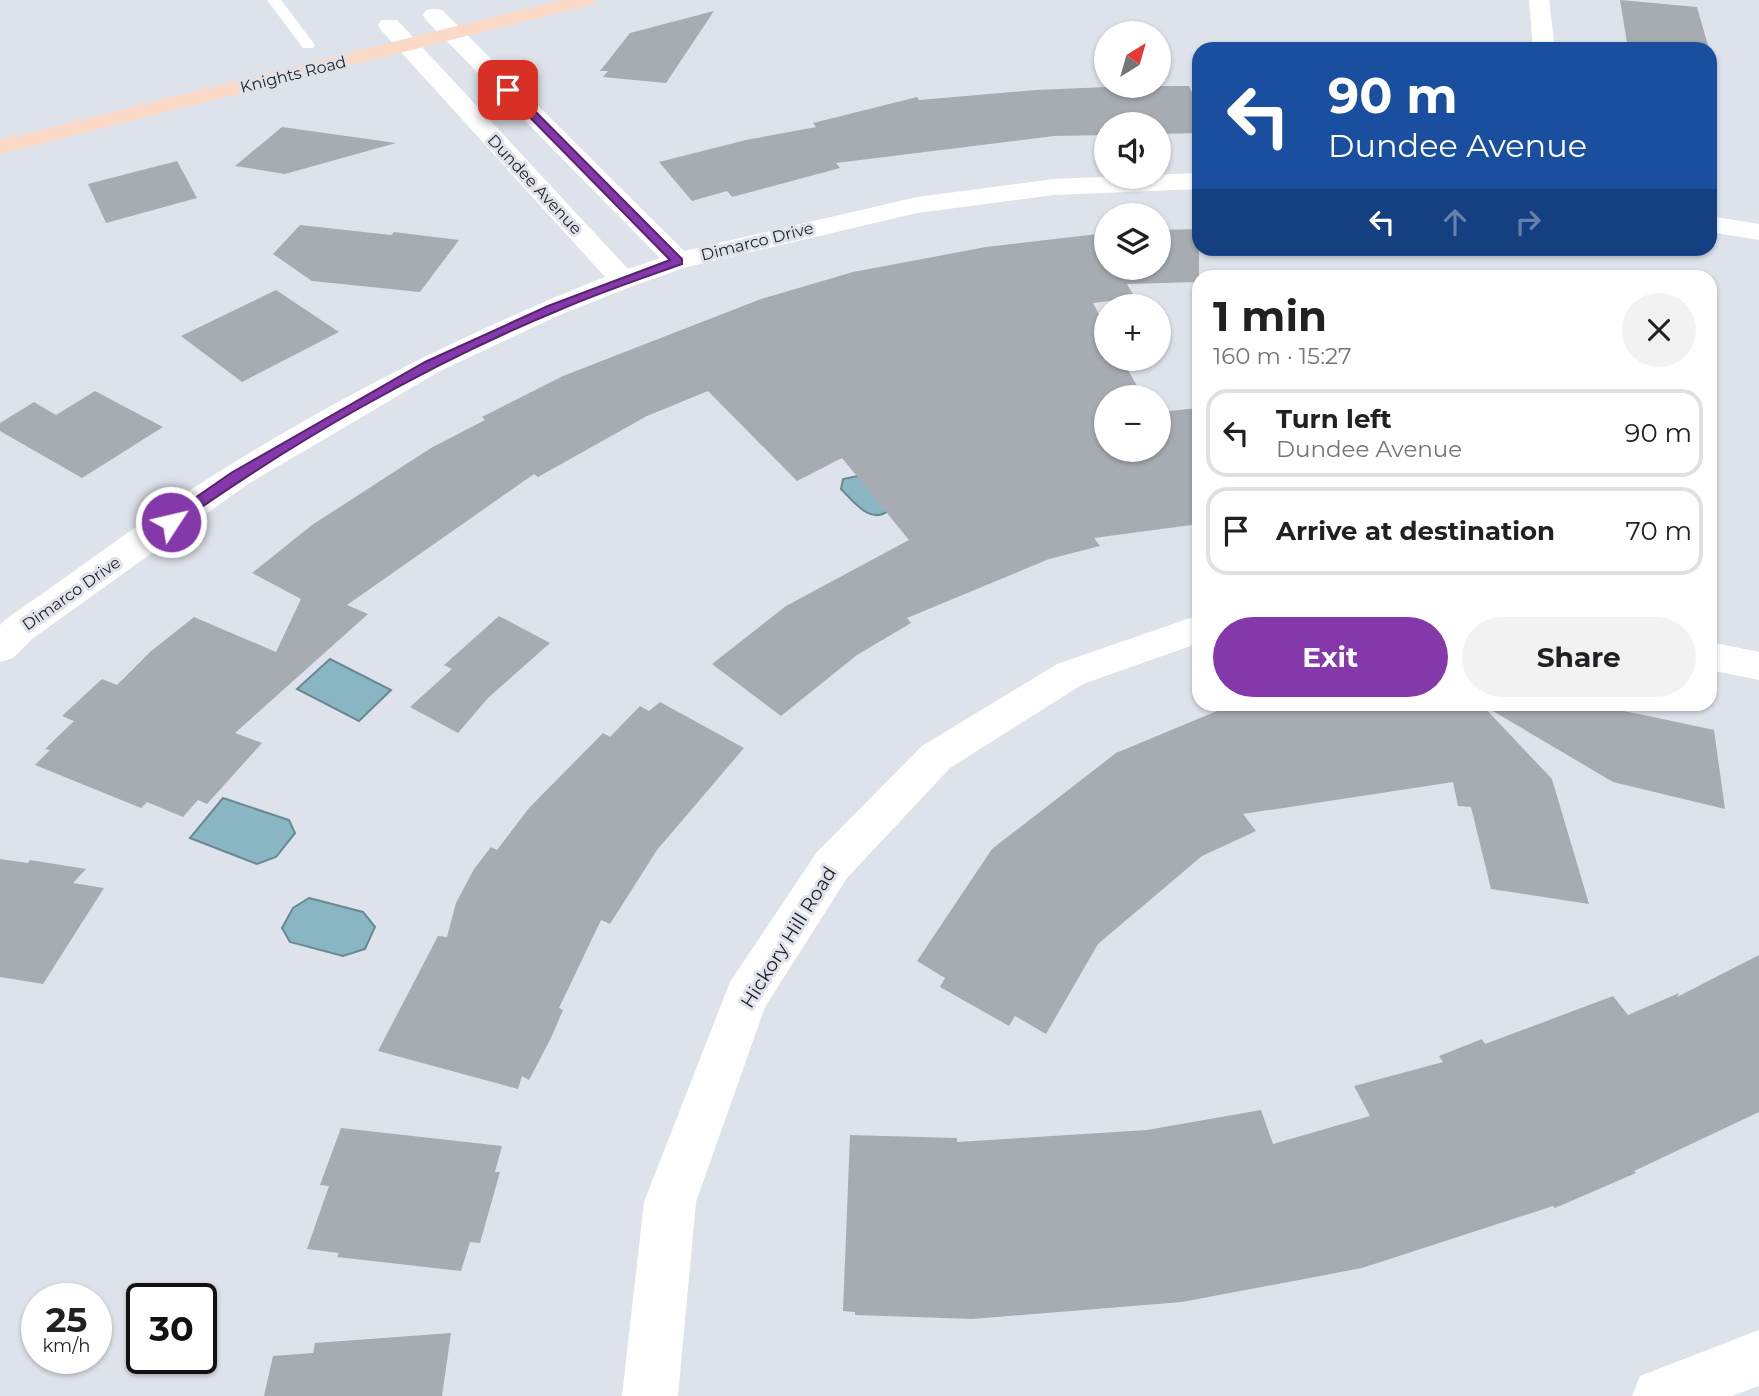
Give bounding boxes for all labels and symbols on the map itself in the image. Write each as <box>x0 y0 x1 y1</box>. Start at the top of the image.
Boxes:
north arrow <box>1094 21 1171 98</box>
street label: Knights Road <box>238 52 348 97</box>
pin <box>478 60 538 120</box>
street label: Dundee Avenue <box>484 130 586 238</box>
street label: Dimarco Drive <box>699 218 815 265</box>
position arrow <box>134 485 208 559</box>
street label: Dimarco Drive <box>19 553 124 634</box>
street label: Hickory Hill Road <box>736 862 841 1012</box>
speed limit sign: 30 <box>126 1283 217 1374</box>

